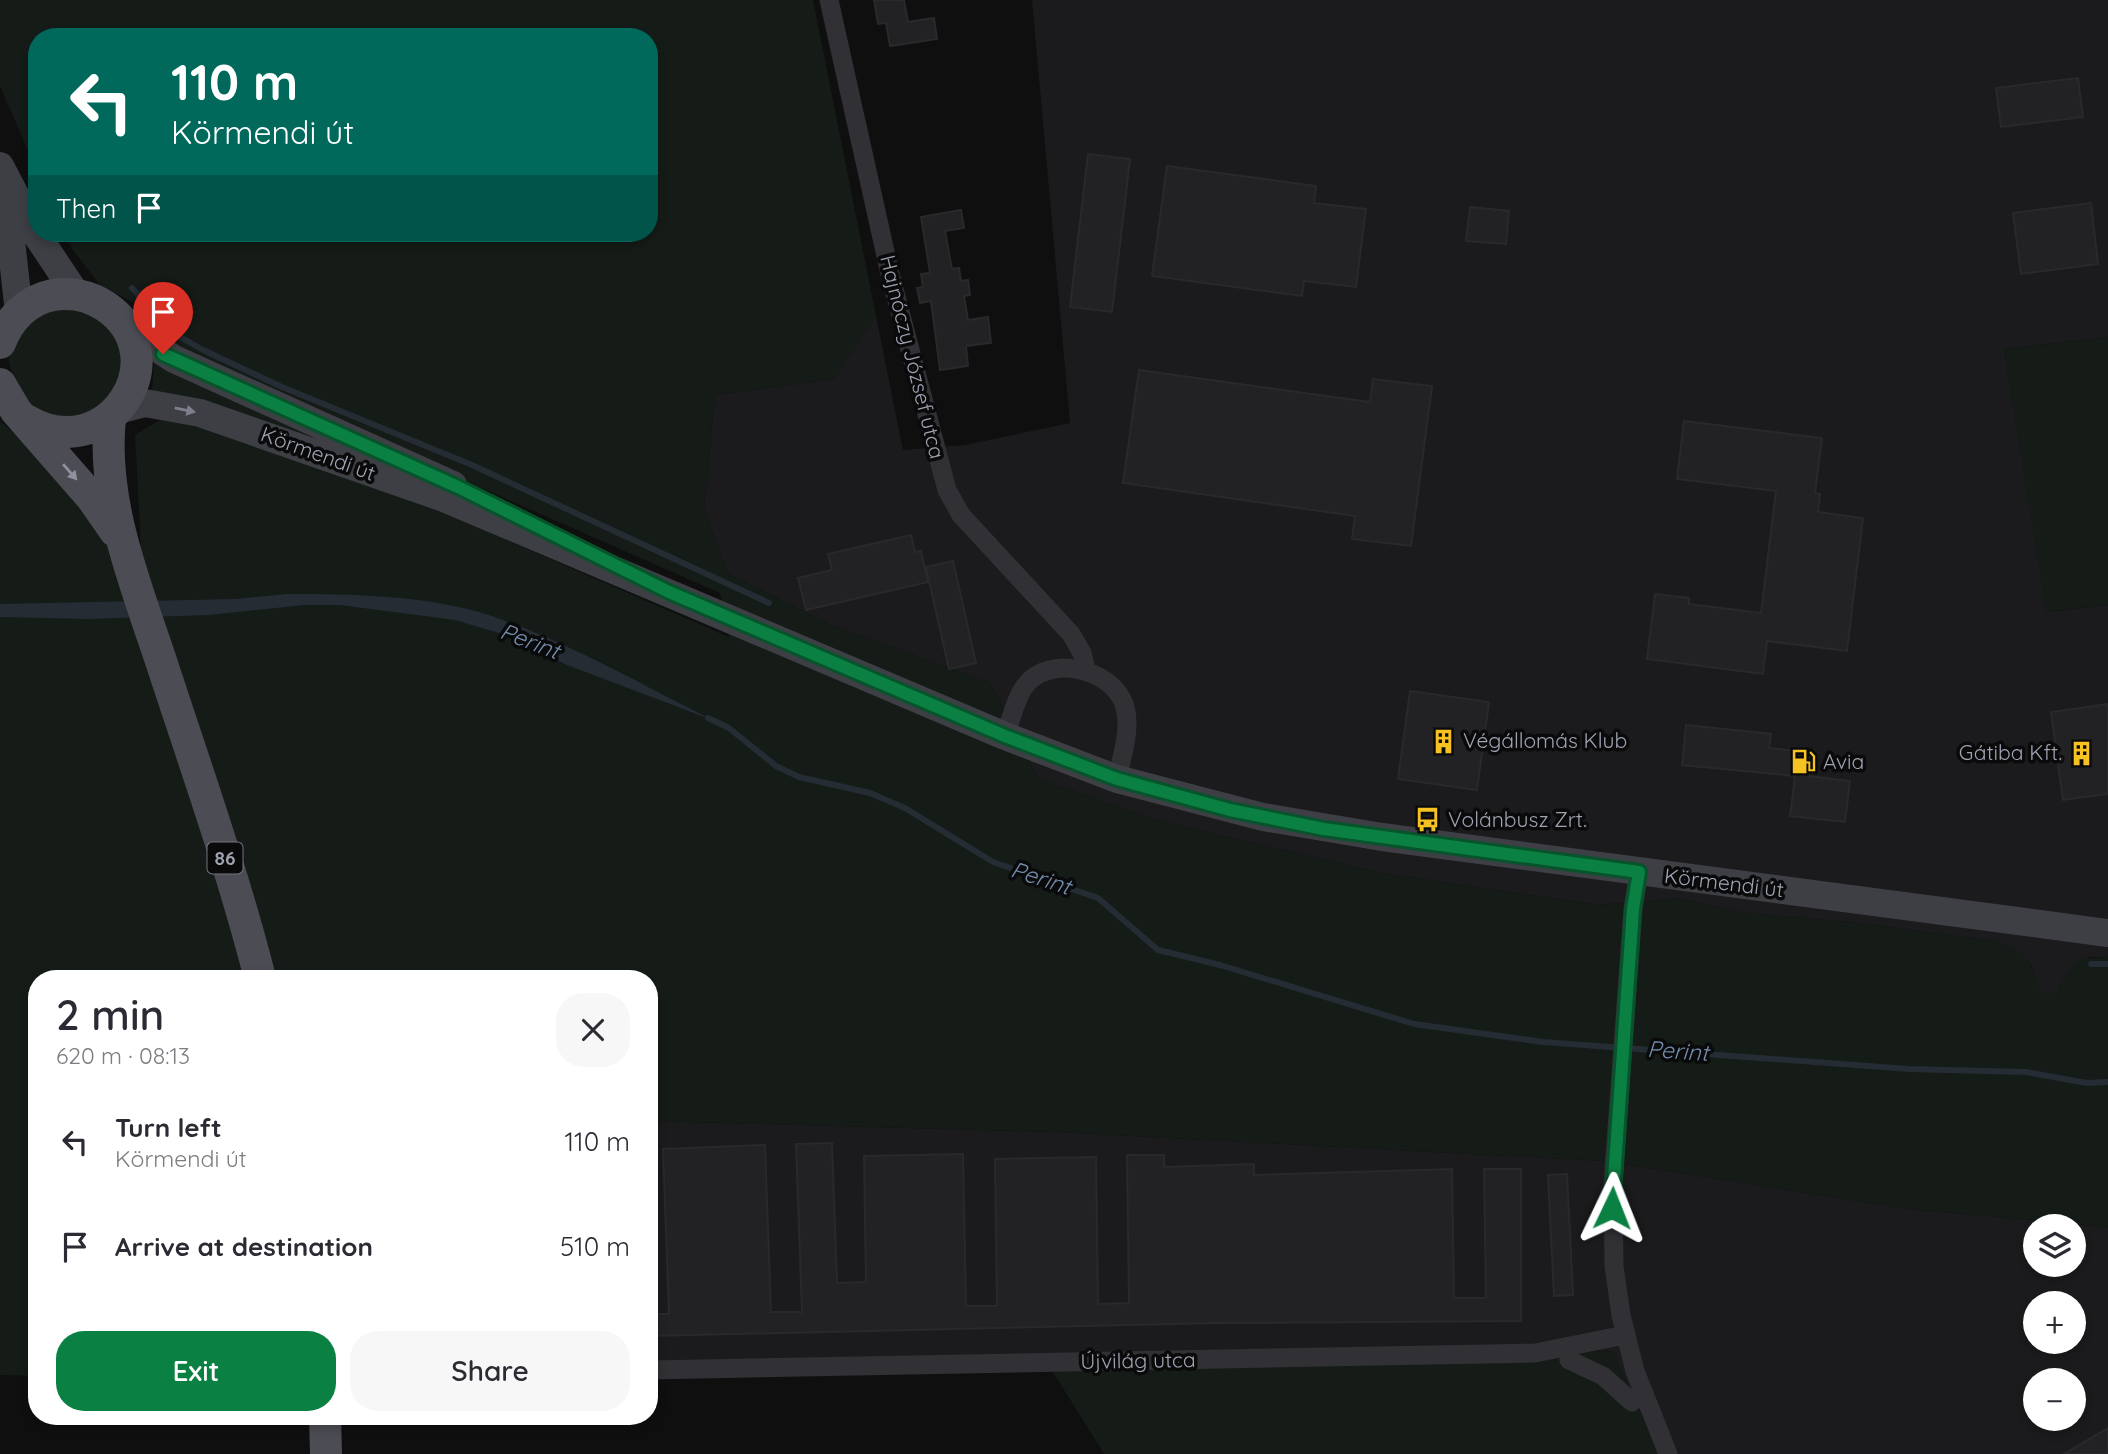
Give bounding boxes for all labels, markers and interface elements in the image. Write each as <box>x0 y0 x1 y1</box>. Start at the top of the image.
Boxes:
text: 110 m <box>171 51 298 112</box>
icon: left <box>56 56 147 147</box>
text: Körmendi út <box>171 112 354 152</box>
icon: arrive <box>130 189 168 227</box>
text: Then <box>56 192 116 225</box>
street label: Hajnóczy József utca <box>875 252 951 461</box>
pin <box>133 282 193 354</box>
icon: arrive <box>144 293 182 331</box>
one-way arrow <box>174 404 196 415</box>
street label: Körmendi út <box>257 420 379 486</box>
one-way arrow <box>62 464 77 481</box>
water label: Perint <box>496 616 566 666</box>
building icon: Végállomás Klub <box>1429 727 1457 755</box>
place label: Végállomás Klub <box>1463 727 1627 753</box>
place label: Gátiba Kft. <box>1959 739 2062 765</box>
building icon: Gátiba Kft. <box>2068 739 2096 767</box>
fuel station icon: Avia <box>1789 748 1817 776</box>
place label: Avia <box>1823 748 1864 774</box>
bus stop icon: Volánbusz Zrt. <box>1414 806 1442 834</box>
place label: Volánbusz Zrt. <box>1448 806 1587 832</box>
road number: 86 <box>208 842 243 874</box>
water label: Perint <box>1008 854 1077 901</box>
street label: Körmendi út <box>1663 862 1785 902</box>
text: 2 min <box>56 988 164 1041</box>
button: close <box>556 993 630 1067</box>
water label: Perint <box>1646 1034 1712 1067</box>
text: 620 m · 08:13 <box>56 1041 190 1070</box>
text: Turn left <box>115 1111 222 1144</box>
icon: left <box>56 1123 94 1161</box>
text: 110 m <box>564 1125 630 1158</box>
text: Körmendi út <box>115 1144 247 1173</box>
position arrow <box>1575 1171 1649 1245</box>
map controls <box>2023 1214 2086 1431</box>
button: layers <box>2023 1214 2086 1277</box>
icon: arrive <box>56 1228 94 1266</box>
text: Arrive at destination <box>115 1230 373 1263</box>
text: 510 m <box>560 1230 630 1263</box>
button: + <box>2023 1291 2086 1354</box>
button: Exit <box>56 1331 336 1411</box>
button: Share <box>350 1331 630 1411</box>
street label: Újvilág utca <box>1080 1346 1196 1374</box>
button: − <box>2023 1368 2086 1431</box>

